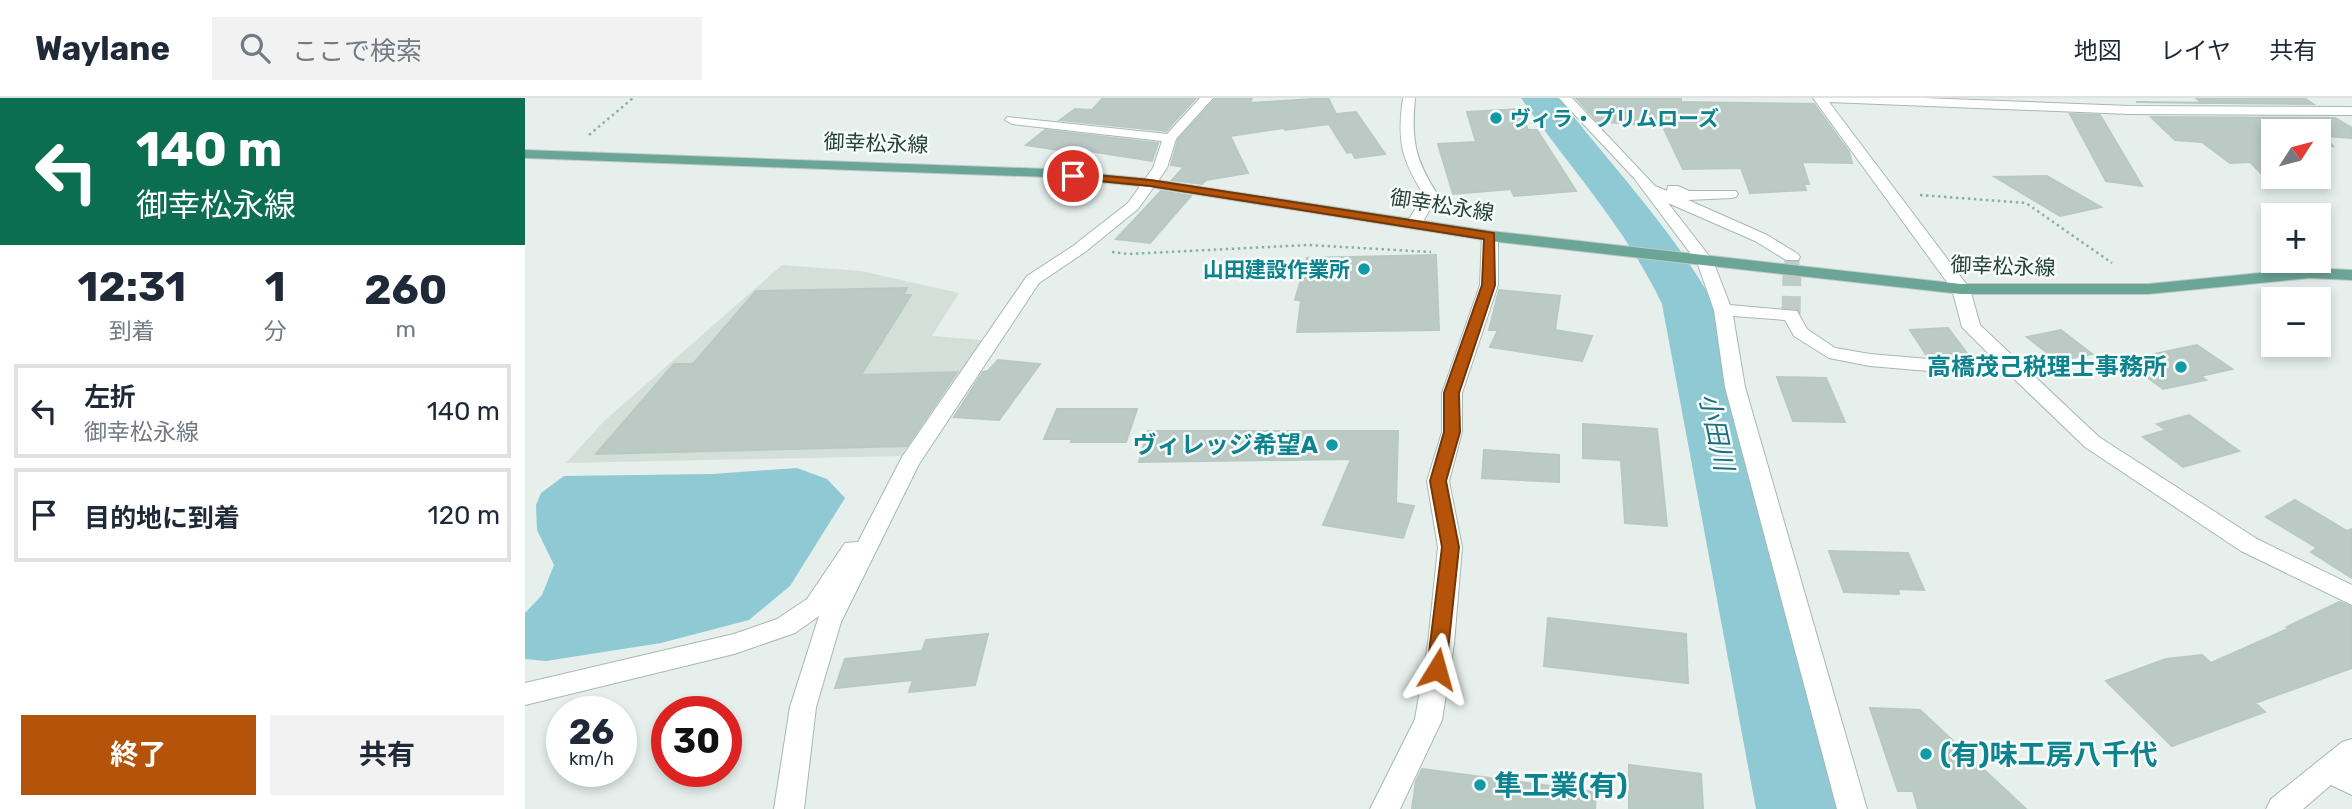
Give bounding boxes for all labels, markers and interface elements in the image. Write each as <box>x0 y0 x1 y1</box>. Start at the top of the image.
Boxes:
search box <box>212 17 702 80</box>
text: Waylane <box>35 29 170 68</box>
icon: search <box>236 29 274 67</box>
text: ここで検索 <box>292 36 422 67</box>
text: 地図 <box>2074 37 2122 65</box>
text: レイヤ <box>2160 37 2231 65</box>
text: 共有 <box>2269 37 2317 65</box>
place label: ヴィラ・プリムローズ <box>1510 106 1719 131</box>
marker: ヴィラ・プリムローズ <box>1488 110 1504 126</box>
north arrow <box>2261 119 2331 189</box>
map controls <box>2261 119 2331 357</box>
text: 140 m <box>136 120 282 178</box>
icon: left <box>21 126 112 217</box>
street label: 御幸松永線 <box>823 129 929 157</box>
pin <box>1043 146 1103 206</box>
icon: arrive <box>1054 157 1092 195</box>
street label: 御幸松永線 <box>1388 184 1496 226</box>
text: 御幸松永線 <box>136 186 296 224</box>
button: + <box>2261 203 2331 273</box>
street label: 御幸松永線 <box>1950 252 2056 280</box>
place label: 山田建設作業所 <box>1203 257 1350 282</box>
marker: 山田建設作業所 <box>1356 261 1372 277</box>
text: 12:31 <box>78 262 186 312</box>
text: 1 <box>265 262 286 312</box>
text: 260 <box>364 265 447 315</box>
button: − <box>2261 287 2331 357</box>
text: m <box>396 315 416 343</box>
text: 到着 <box>109 317 155 345</box>
text: 分 <box>264 317 287 345</box>
place label: 高橋茂己税理士事務所 <box>1927 353 2167 381</box>
marker: 高橋茂己税理士事務所 <box>2173 359 2189 375</box>
text: 左折 <box>84 382 136 413</box>
water label: 小田川 <box>1693 391 1740 476</box>
icon: left <box>25 392 63 430</box>
text: 140 m <box>427 396 500 427</box>
text: 御幸松永線 <box>84 418 199 446</box>
place label: ヴィレッジ希望A <box>1133 431 1318 459</box>
marker: ヴィレッジ希望A <box>1324 437 1340 453</box>
icon: arrive <box>25 496 63 534</box>
text: 120 m <box>428 500 500 531</box>
text: 目的地に到着 <box>84 503 240 534</box>
position arrow <box>1400 632 1474 706</box>
speed limit sign: 30 <box>651 696 742 787</box>
text: 26 <box>569 711 614 753</box>
button: 終了 <box>21 715 256 795</box>
button: 共有 <box>270 715 504 795</box>
place label: (有)味工房八千代 <box>1940 738 2158 771</box>
marker: (有)味工房八千代 <box>1918 746 1934 762</box>
text: km/h <box>569 748 614 770</box>
place label: 隼工業(有) <box>1494 769 1628 802</box>
marker: 隼工業(有) <box>1472 777 1488 793</box>

